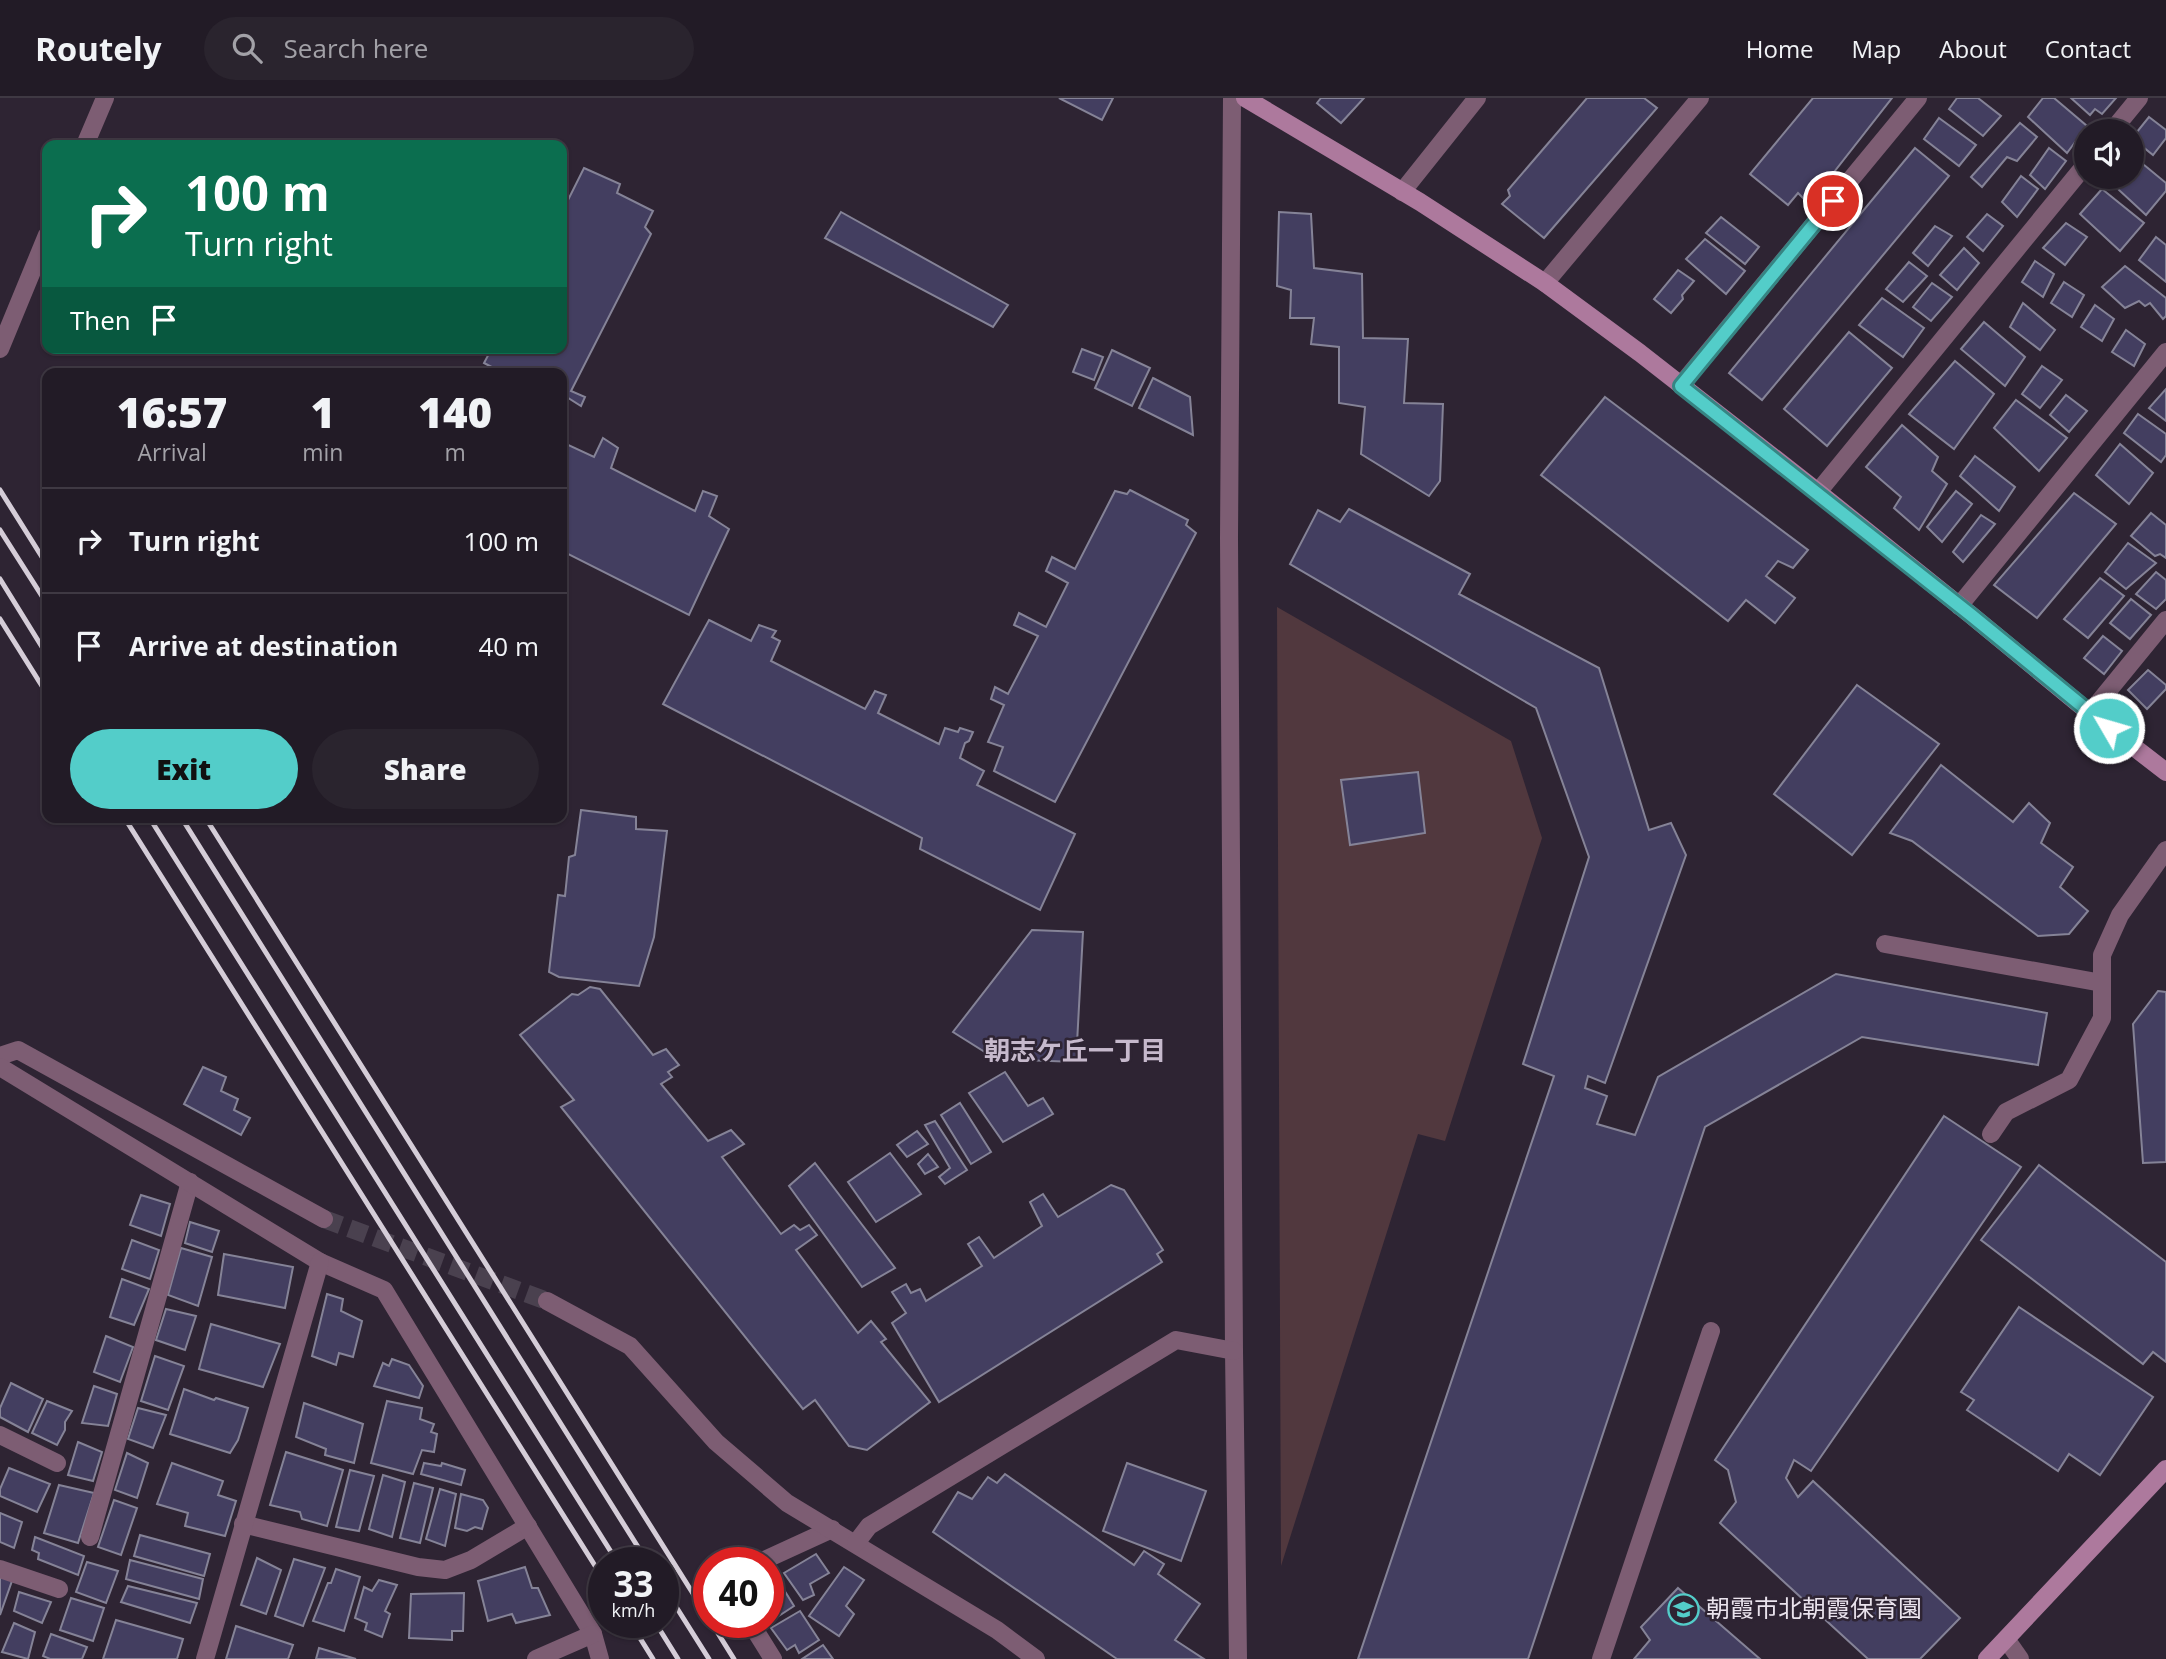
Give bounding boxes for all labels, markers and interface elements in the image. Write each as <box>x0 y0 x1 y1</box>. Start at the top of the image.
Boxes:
search box <box>204 17 694 80</box>
text: Routely <box>35 26 162 71</box>
icon: search <box>228 29 266 67</box>
text: Search here <box>284 30 428 66</box>
text: Home <box>1746 32 1814 65</box>
text: Map <box>1852 32 1901 65</box>
text: About <box>1939 32 2007 65</box>
text: Contact <box>2045 32 2131 65</box>
map controls <box>2074 119 2144 189</box>
button: sound <box>2074 119 2144 189</box>
text: 100 m <box>185 159 330 225</box>
icon: right <box>70 168 161 259</box>
pin <box>1803 171 1863 231</box>
icon: arrive <box>1814 182 1852 220</box>
text: Turn right <box>185 222 333 265</box>
icon: arrive <box>145 301 183 339</box>
text: Then <box>70 302 131 338</box>
text: 16:57 <box>117 383 227 440</box>
text: 1 <box>311 383 335 440</box>
text: 140 <box>418 383 492 440</box>
text: Arrival <box>138 436 207 468</box>
text: min <box>302 436 343 468</box>
text: m <box>445 436 466 468</box>
icon: right <box>70 522 108 560</box>
text: Turn right <box>129 523 260 559</box>
text: 100 m <box>464 523 539 559</box>
icon: arrive <box>70 627 108 665</box>
text: Arrive at destination <box>129 628 398 664</box>
text: 40 m <box>478 628 539 664</box>
position arrow <box>2072 691 2146 765</box>
button: Exit <box>70 729 298 809</box>
button: Share <box>312 729 539 809</box>
district label: 朝志ケ丘一丁目 <box>984 1032 1166 1068</box>
speed limit sign: 40 <box>693 1547 784 1638</box>
text: 33 <box>613 1560 654 1607</box>
place label: 朝霞市北朝霞保育園 <box>1706 1591 1922 1624</box>
school or university icon: 朝霞市北朝霞保育園 <box>1666 1592 1700 1626</box>
text: km/h <box>612 1598 655 1622</box>

